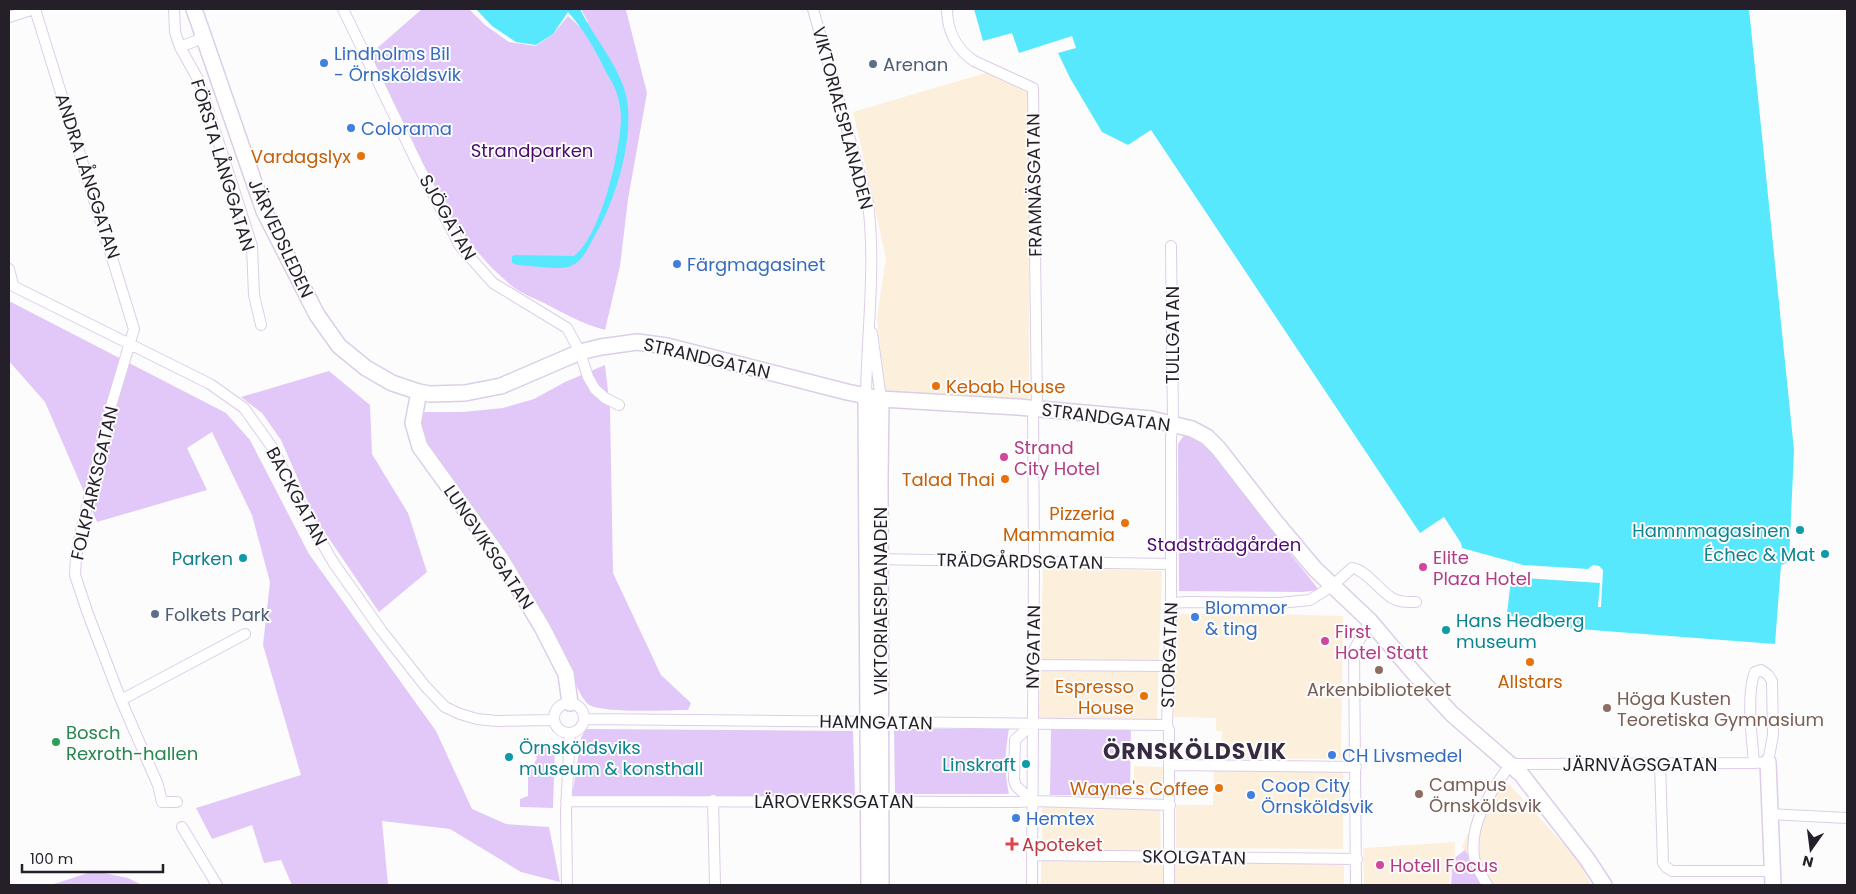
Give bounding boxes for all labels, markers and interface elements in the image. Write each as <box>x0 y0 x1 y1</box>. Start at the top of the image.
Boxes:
street label: VIKTORIAESPLANADEN <box>807 24 879 212</box>
place label: Lindholms Bil - Örnsköldsvik <box>334 41 462 87</box>
place label: Arenan <box>883 52 948 77</box>
marker: Lindholms Bil - Örnsköldsvik <box>318 57 330 69</box>
marker: Arenan <box>867 58 879 70</box>
street label: FÖRSTA LÅNGGATAN <box>185 76 261 254</box>
street label: ANDRA LÅNGGATAN <box>49 90 127 262</box>
street label: FRAMNÄSGATAN <box>1020 113 1048 257</box>
place label: Colorama <box>361 116 452 141</box>
marker: Colorama <box>345 122 357 134</box>
park label: Strandparken <box>471 138 593 163</box>
place label: Vardagslyx <box>251 144 351 169</box>
marker: Vardagslyx <box>355 150 367 162</box>
street label: SJÖGATAN <box>413 170 483 264</box>
street label: JÄRVEDSLEDEN <box>242 174 320 302</box>
place label: Färgmagasinet <box>687 252 825 277</box>
marker: Färgmagasinet <box>671 258 683 270</box>
street label: TULLGATAN <box>1160 286 1185 384</box>
street label: STRANDGATAN <box>641 331 773 385</box>
place label: Kebab House <box>946 374 1065 399</box>
marker: Kebab House <box>930 380 942 392</box>
street label: STRANDGATAN <box>1040 397 1172 437</box>
street label: FOLKPARKSGATAN <box>64 404 124 562</box>
place label: Strand City Hotel <box>1014 435 1100 481</box>
street label: BACKGATAN <box>260 442 334 550</box>
marker: Strand City Hotel <box>998 451 1010 463</box>
place label: Talad Thai <box>902 467 995 492</box>
marker: Talad Thai <box>999 473 1011 485</box>
street label: LUNGVIKSGATAN <box>438 480 540 614</box>
place label: Pizzeria Mammamia <box>1003 501 1115 547</box>
street label: VIKTORIAESPLANADEN <box>868 507 893 695</box>
marker: Pizzeria Mammamia <box>1119 517 1131 529</box>
place label: Hamnmagasinen <box>1632 518 1790 543</box>
marker: Hamnmagasinen <box>1794 524 1806 536</box>
park label: Stadsträdgården <box>1147 532 1301 557</box>
place label: Échec & Mat <box>1704 542 1815 567</box>
place label: Elite Plaza Hotel <box>1433 545 1531 591</box>
place label: Parken <box>172 546 233 571</box>
street label: TRÄDGÅRDSGATAN <box>937 547 1103 575</box>
marker: Échec & Mat <box>1819 548 1831 560</box>
marker: Parken <box>237 552 249 564</box>
marker: Elite Plaza Hotel <box>1417 561 1429 573</box>
place label: Blommor & ting <box>1205 595 1288 641</box>
place label: Folkets Park <box>165 602 271 627</box>
street label: STORGATAN <box>1155 602 1183 708</box>
street label: NYGATAN <box>1020 605 1046 689</box>
marker: Folkets Park <box>149 608 161 620</box>
place label: Hans Hedberg museum <box>1456 608 1584 654</box>
marker: Blommor & ting <box>1189 611 1201 623</box>
place label: First Hotel Statt <box>1335 619 1428 665</box>
marker: Hans Hedberg museum <box>1440 624 1452 636</box>
marker: First Hotel Statt <box>1319 635 1331 647</box>
marker: Allstars <box>1524 656 1536 668</box>
marker: Arkenbiblioteket <box>1373 664 1385 676</box>
place label: Allstars <box>1497 669 1563 694</box>
place label: Espresso House <box>1055 674 1134 720</box>
place label: Arkenbiblioteket <box>1307 677 1451 702</box>
place label: Höga Kusten Teoretiska Gymnasium <box>1617 686 1824 732</box>
marker: Espresso House <box>1138 690 1150 702</box>
marker: Höga Kusten Teoretiska Gymnasium <box>1601 702 1613 714</box>
street label: HAMNGATAN <box>819 709 933 735</box>
place label: Bosch Rexroth-hallen <box>66 720 198 766</box>
place label: Örnsköldsviks museum & konsthall <box>519 735 703 781</box>
marker: Bosch Rexroth-hallen <box>50 736 62 748</box>
district label: ÖRNSKÖLDSVIK <box>1103 736 1287 767</box>
place label: CH Livsmedel <box>1342 743 1462 768</box>
marker: CH Livsmedel <box>1326 749 1338 761</box>
marker: Örnsköldsviks museum & konsthall <box>503 751 515 763</box>
place label: Linskraft <box>942 752 1016 777</box>
street label: JÄRNVÄGSGATAN <box>1563 752 1717 777</box>
marker: Linskraft <box>1020 758 1032 770</box>
place label: Campus Örnsköldsvik <box>1429 772 1542 818</box>
place label: Coop City Örnsköldsvik <box>1261 773 1374 819</box>
place label: Wayne's Coffee <box>1070 776 1209 801</box>
marker: Wayne's Coffee <box>1213 782 1225 794</box>
marker: Campus Örnsköldsvik <box>1413 788 1425 800</box>
street label: LÄROVERKSGATAN <box>754 789 914 814</box>
marker: Coop City Örnsköldsvik <box>1245 789 1257 801</box>
place label: Hemtex <box>1026 806 1095 831</box>
marker: Hemtex <box>1010 812 1022 824</box>
north arrow <box>1786 824 1836 874</box>
place label: Apoteket <box>1022 832 1103 857</box>
marker: Apoteket <box>1006 838 1018 850</box>
scale bar <box>22 842 164 874</box>
street label: SKOLGATAN <box>1142 844 1246 870</box>
text: 100 m <box>30 848 73 869</box>
text: N <box>1800 851 1815 873</box>
place label: Hotell Focus <box>1390 853 1498 878</box>
marker: Hotell Focus <box>1374 859 1386 871</box>

